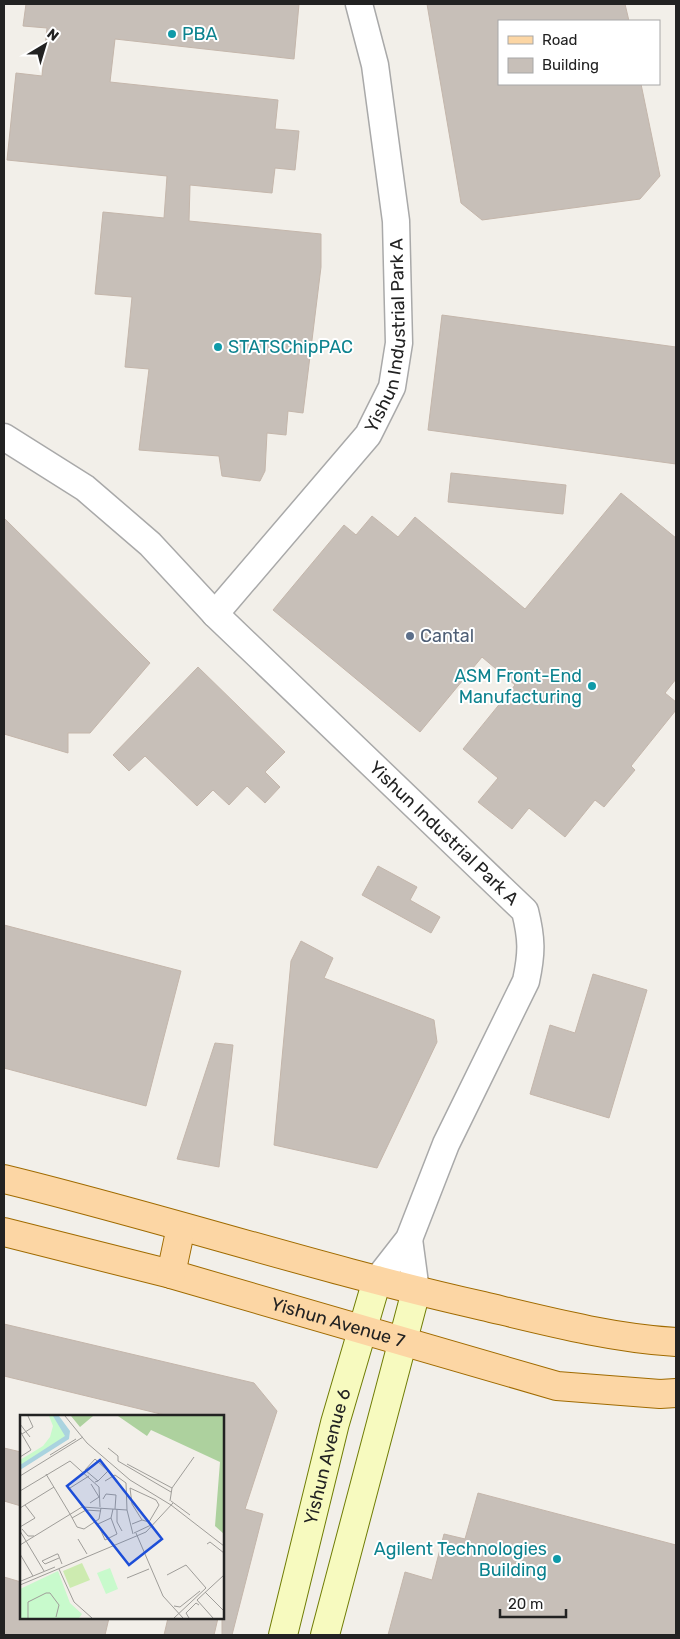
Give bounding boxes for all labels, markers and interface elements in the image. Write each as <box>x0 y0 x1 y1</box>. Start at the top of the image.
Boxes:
north arrow <box>20 20 70 70</box>
legend <box>498 20 660 85</box>
place label: PBA <box>182 23 218 45</box>
text: N <box>43 25 62 45</box>
marker: PBA <box>166 28 178 40</box>
text: Road <box>542 31 578 49</box>
text: Building <box>542 56 599 74</box>
street label: Yishun Industrial Park A <box>360 238 411 436</box>
place label: STATSChipPAC <box>228 336 353 358</box>
marker: STATSChipPAC <box>212 341 224 353</box>
place label: Cantal <box>420 625 474 647</box>
marker: Cantal <box>404 630 416 642</box>
place label: ASM Front-End Manufacturing <box>454 665 582 708</box>
marker: ASM Front-End Manufacturing <box>586 680 598 692</box>
street label: Yishun Industrial Park A <box>364 757 523 910</box>
street label: Yishun Avenue 7 <box>268 1293 407 1352</box>
street label: Yishun Avenue 6 <box>299 1386 356 1527</box>
inset map <box>20 1415 224 1619</box>
place label: Agilent Technologies Building <box>374 1538 547 1581</box>
marker: Agilent Technologies Building <box>551 1553 563 1565</box>
scale bar <box>500 1586 566 1618</box>
text: 20 m <box>508 1595 543 1613</box>

